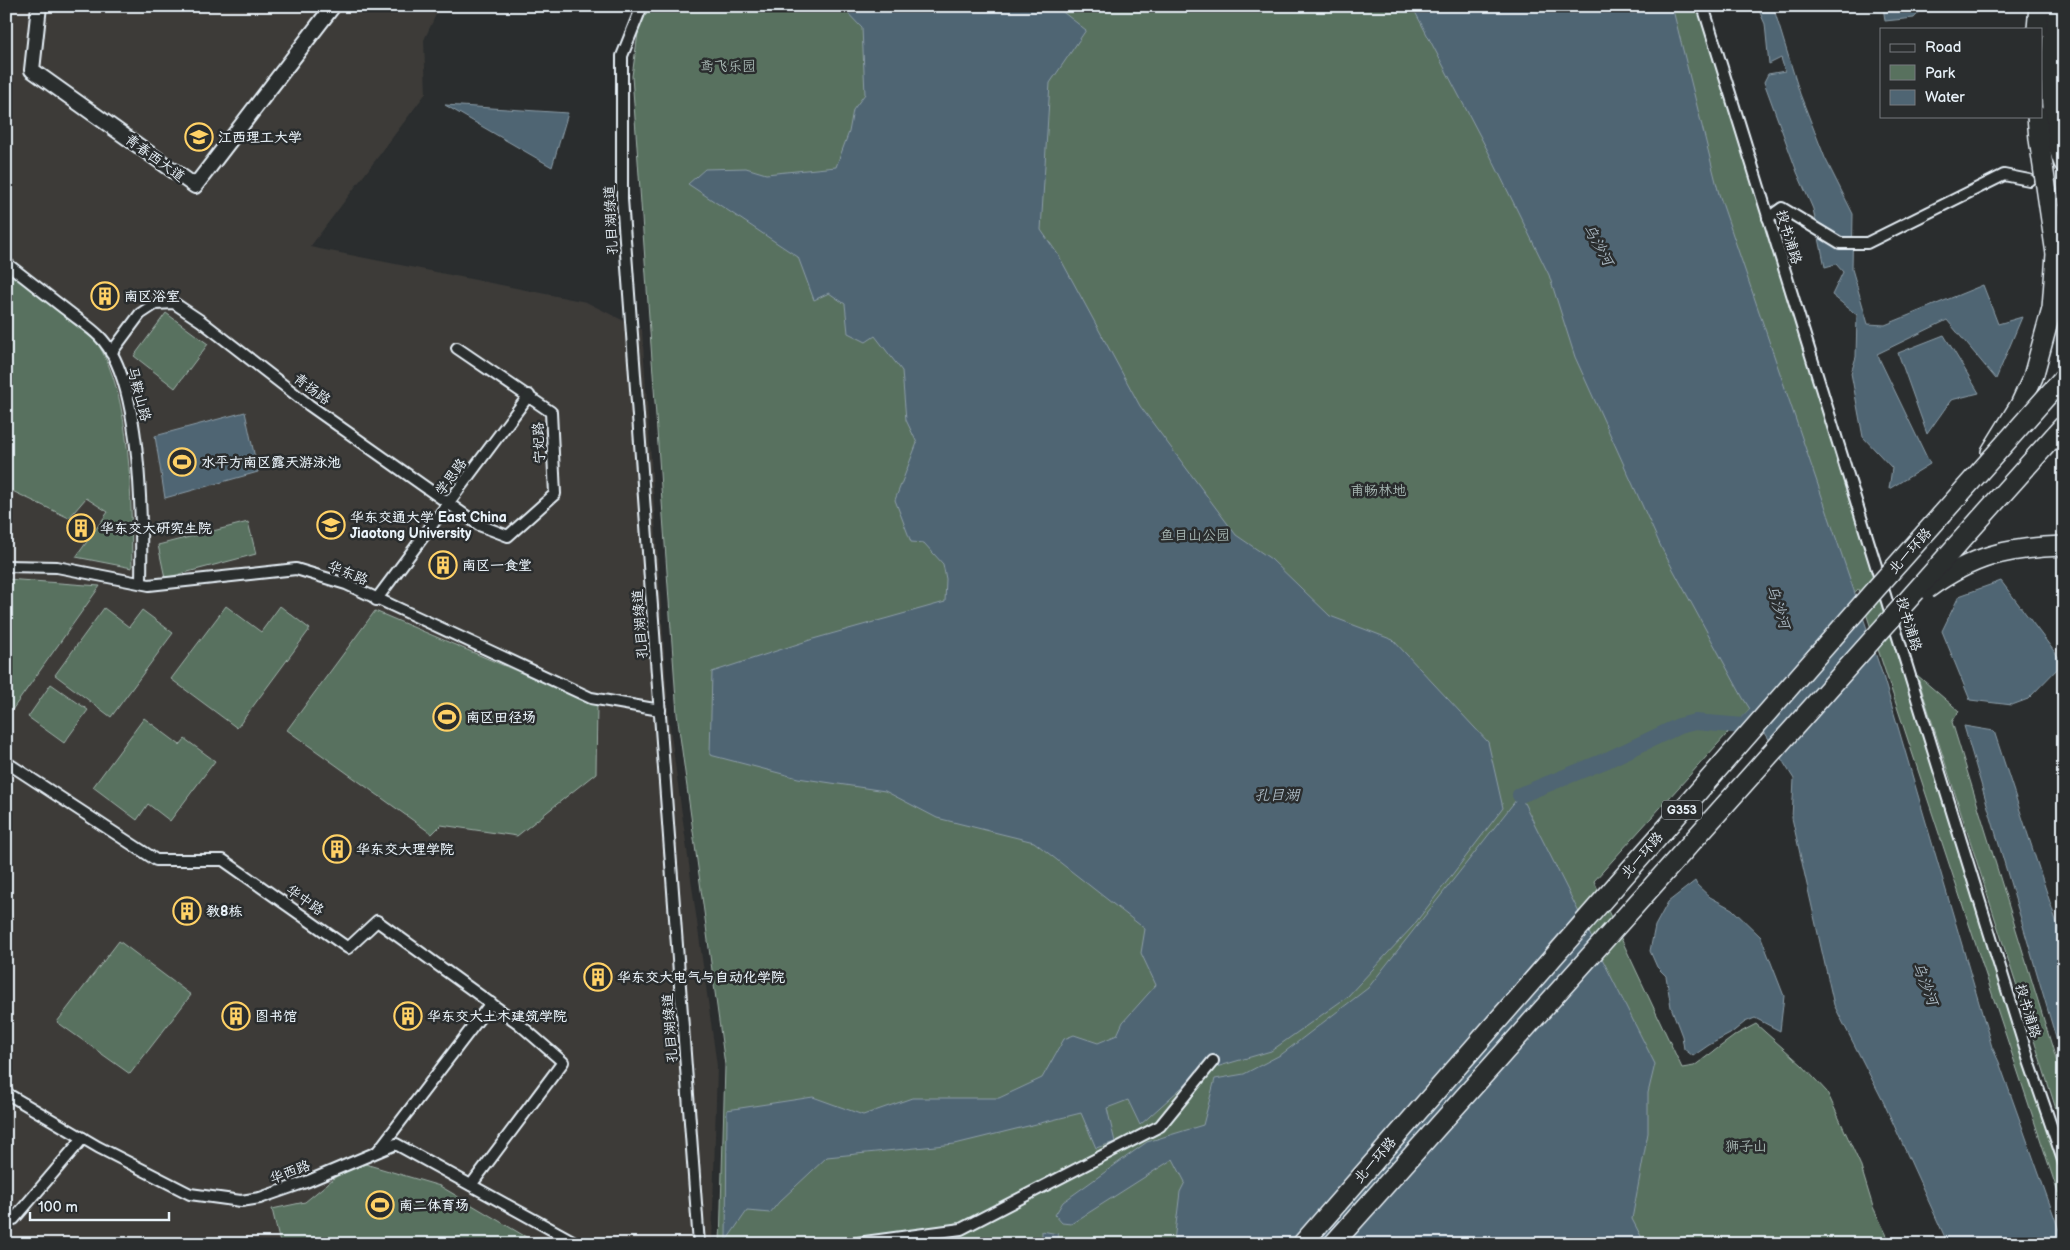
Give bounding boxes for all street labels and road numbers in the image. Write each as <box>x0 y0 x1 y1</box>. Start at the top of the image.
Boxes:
street label: 青春西大道 <box>122 131 188 185</box>
street label: 孔目湖绿道 <box>601 185 621 255</box>
street label: 投书浦路 <box>1773 208 1805 266</box>
street label: 马鞍山路 <box>124 365 154 423</box>
street label: 青扬路 <box>290 370 334 408</box>
street label: 宁妃路 <box>529 422 549 464</box>
street label: 学思路 <box>432 455 470 499</box>
street label: 北一环路 <box>1885 525 1935 577</box>
street label: 华东路 <box>325 557 371 589</box>
street label: 孔目湖绿道 <box>629 588 651 660</box>
street label: 投书浦路 <box>1893 595 1925 653</box>
road number: G353 <box>1662 800 1702 820</box>
street label: 北一环路 <box>1617 828 1667 882</box>
street label: 华中路 <box>283 881 327 919</box>
street label: 投书浦路 <box>2012 982 2044 1040</box>
street label: 孔目湖绿道 <box>659 992 681 1064</box>
street label: 北一环路 <box>1350 1133 1400 1187</box>
street label: 华西路 <box>267 1157 313 1187</box>

